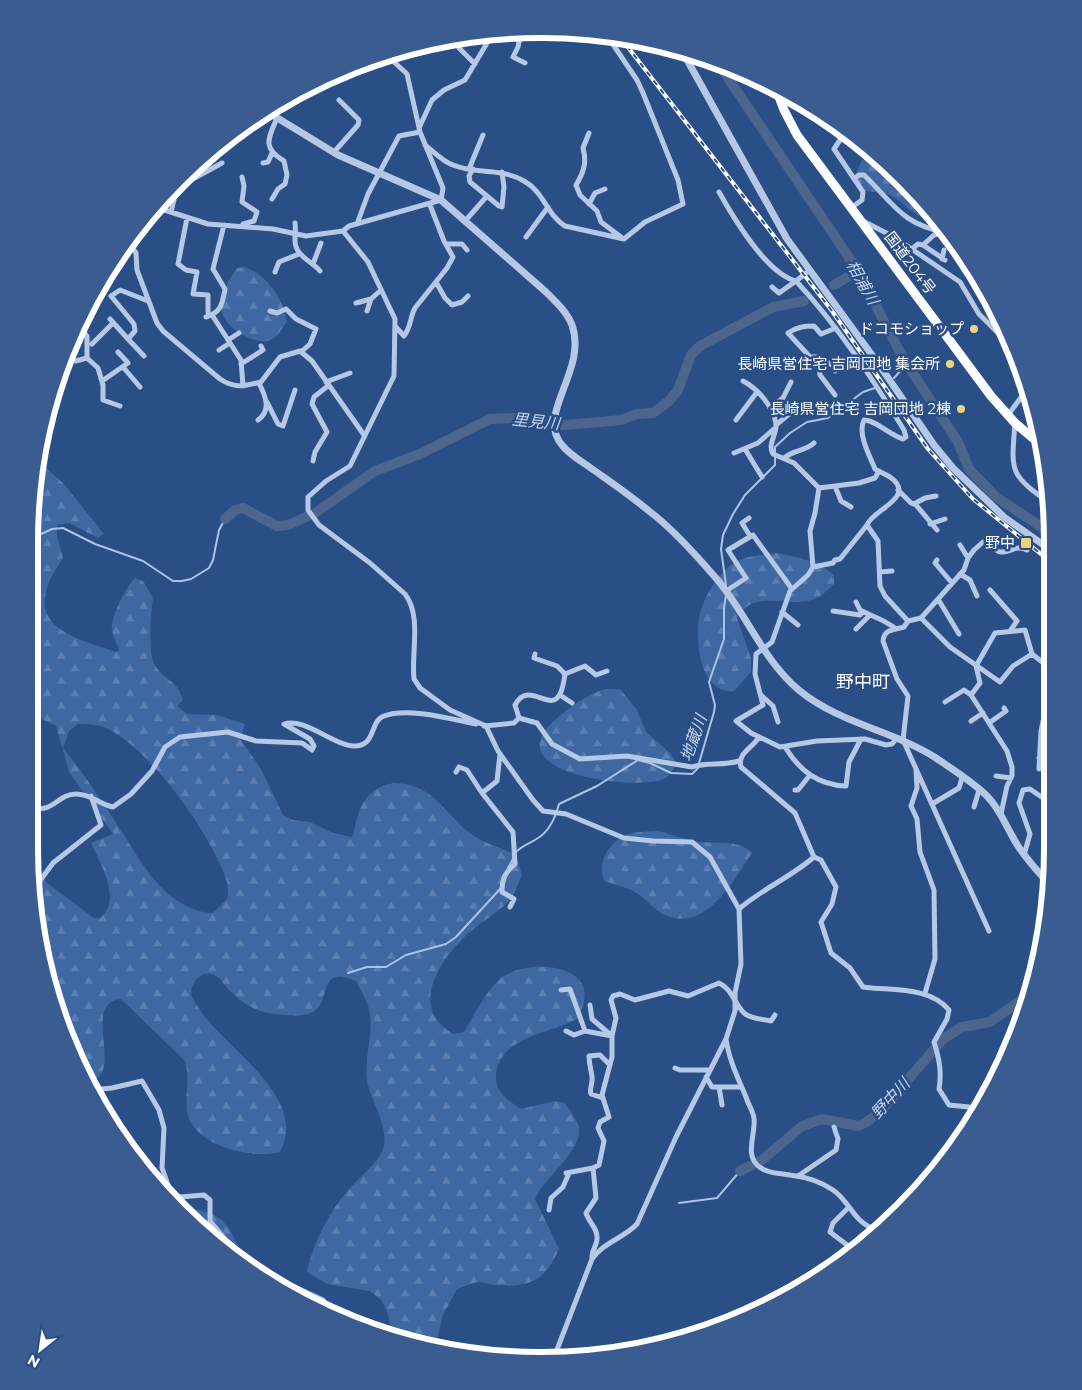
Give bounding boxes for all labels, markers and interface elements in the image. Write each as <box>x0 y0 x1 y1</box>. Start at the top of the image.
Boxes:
street label: 国道204号 <box>881 228 940 298</box>
water label: 相浦川 <box>843 257 883 310</box>
place label: ドコモショップ <box>859 319 964 338</box>
marker: ドコモショップ <box>968 323 980 335</box>
place label: 長崎県営住宅 吉岡団地 集会所 <box>737 354 940 373</box>
marker: 長崎県営住宅 吉岡団地 集会所 <box>944 358 956 370</box>
place label: 長崎県営住宅 吉岡団地 2棟 <box>770 399 951 418</box>
marker: 長崎県営住宅 吉岡団地 2棟 <box>955 403 967 415</box>
water label: 里見川 <box>511 410 563 434</box>
place label: 野中 <box>985 533 1015 552</box>
marker: 野中 <box>1019 536 1033 550</box>
district label: 野中町 <box>836 671 890 693</box>
water label: 地蔵川 <box>676 710 711 764</box>
water label: 野中川 <box>867 1073 915 1122</box>
north arrow <box>15 1325 65 1375</box>
text: N <box>24 1351 43 1372</box>

